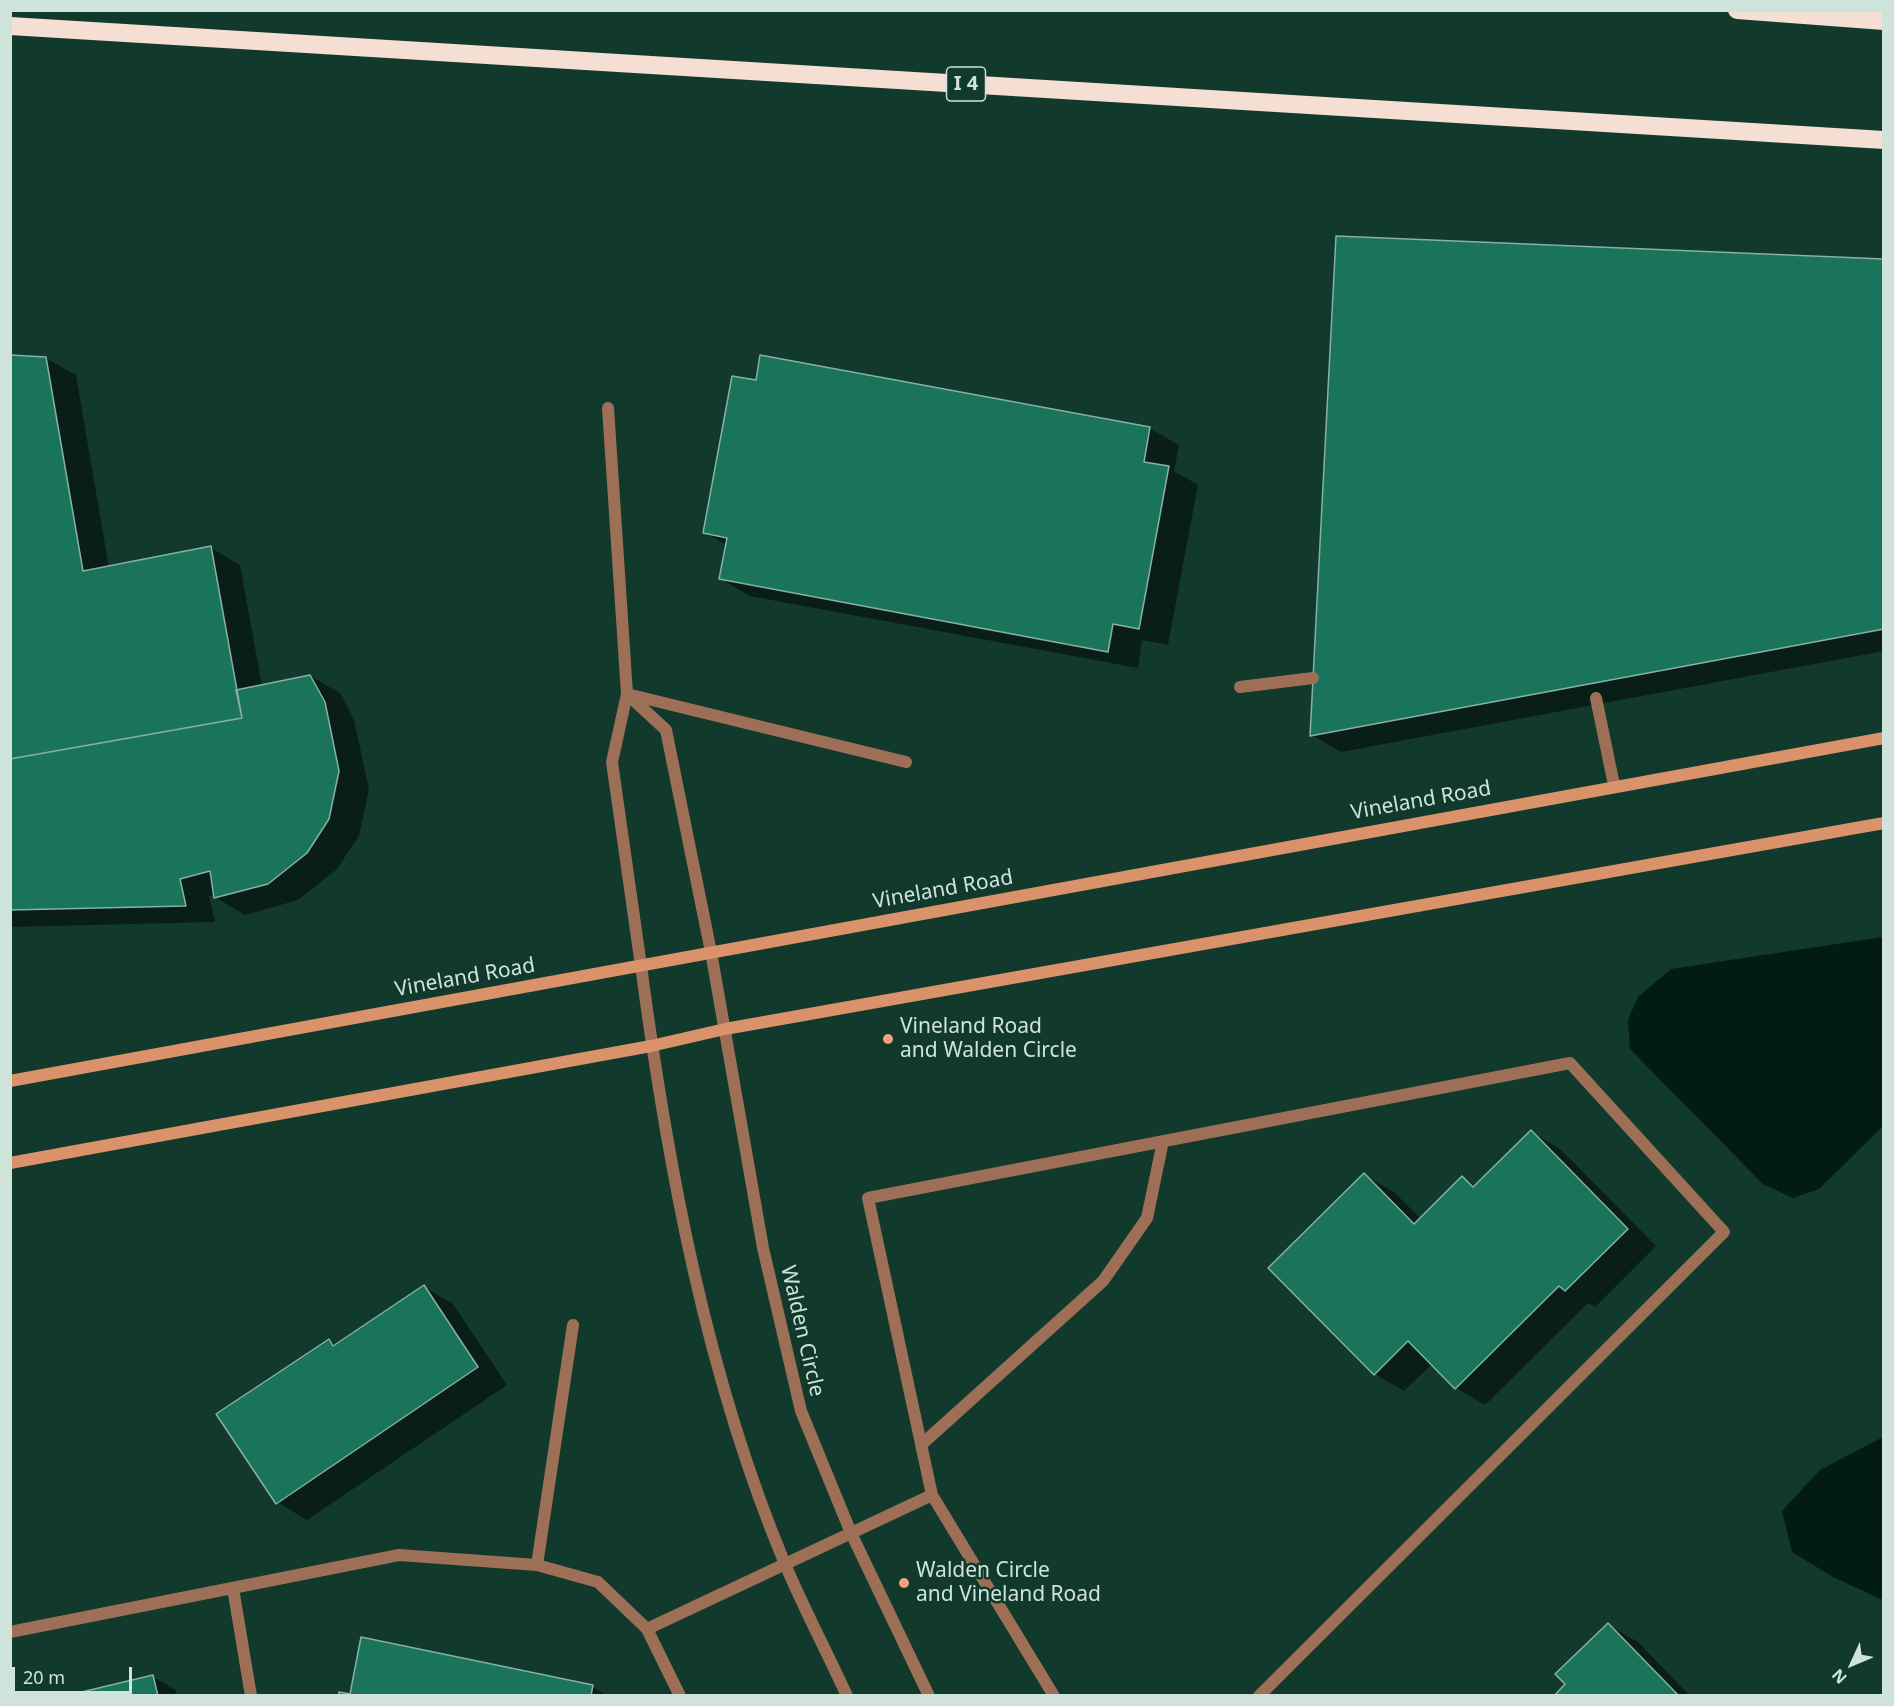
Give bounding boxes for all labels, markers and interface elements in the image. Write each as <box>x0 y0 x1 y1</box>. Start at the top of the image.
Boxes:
road number: I 4 <box>946 67 986 101</box>
street label: Vineland Road <box>1349 776 1493 826</box>
street label: Vineland Road <box>871 865 1015 915</box>
street label: Vineland Road <box>393 953 537 1003</box>
place label: Vineland Road and Walden Circle <box>900 1014 1077 1064</box>
marker: Vineland Road and Walden Circle <box>881 1032 895 1046</box>
street label: Walden Circle <box>775 1263 829 1399</box>
place label: Walden Circle and Vineland Road <box>916 1558 1101 1608</box>
marker: Walden Circle and Vineland Road <box>897 1576 911 1590</box>
north arrow <box>1822 1634 1882 1694</box>
scale bar <box>15 1655 135 1693</box>
text: N <box>1827 1664 1851 1689</box>
text: 20 m <box>23 1665 65 1689</box>

